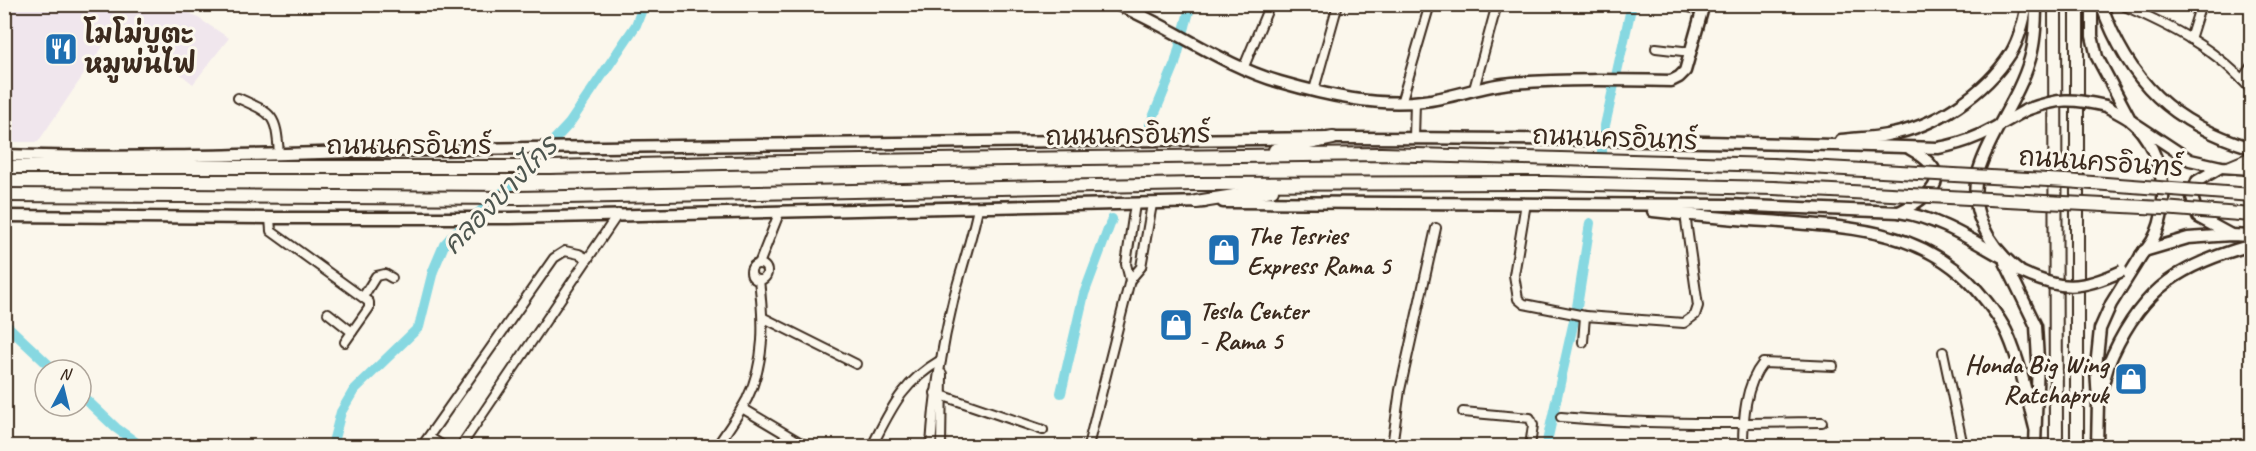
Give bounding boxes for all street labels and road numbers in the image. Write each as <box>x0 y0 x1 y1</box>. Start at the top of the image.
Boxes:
street label: ถนนนครอินทร์ <box>1045 117 1211 153</box>
street label: ถนนนครอินทร์ <box>1532 119 1698 157</box>
street label: ถนนนครอินทร์ <box>326 129 492 162</box>
street label: ถนนนครอินทร์ <box>2017 140 2185 184</box>

